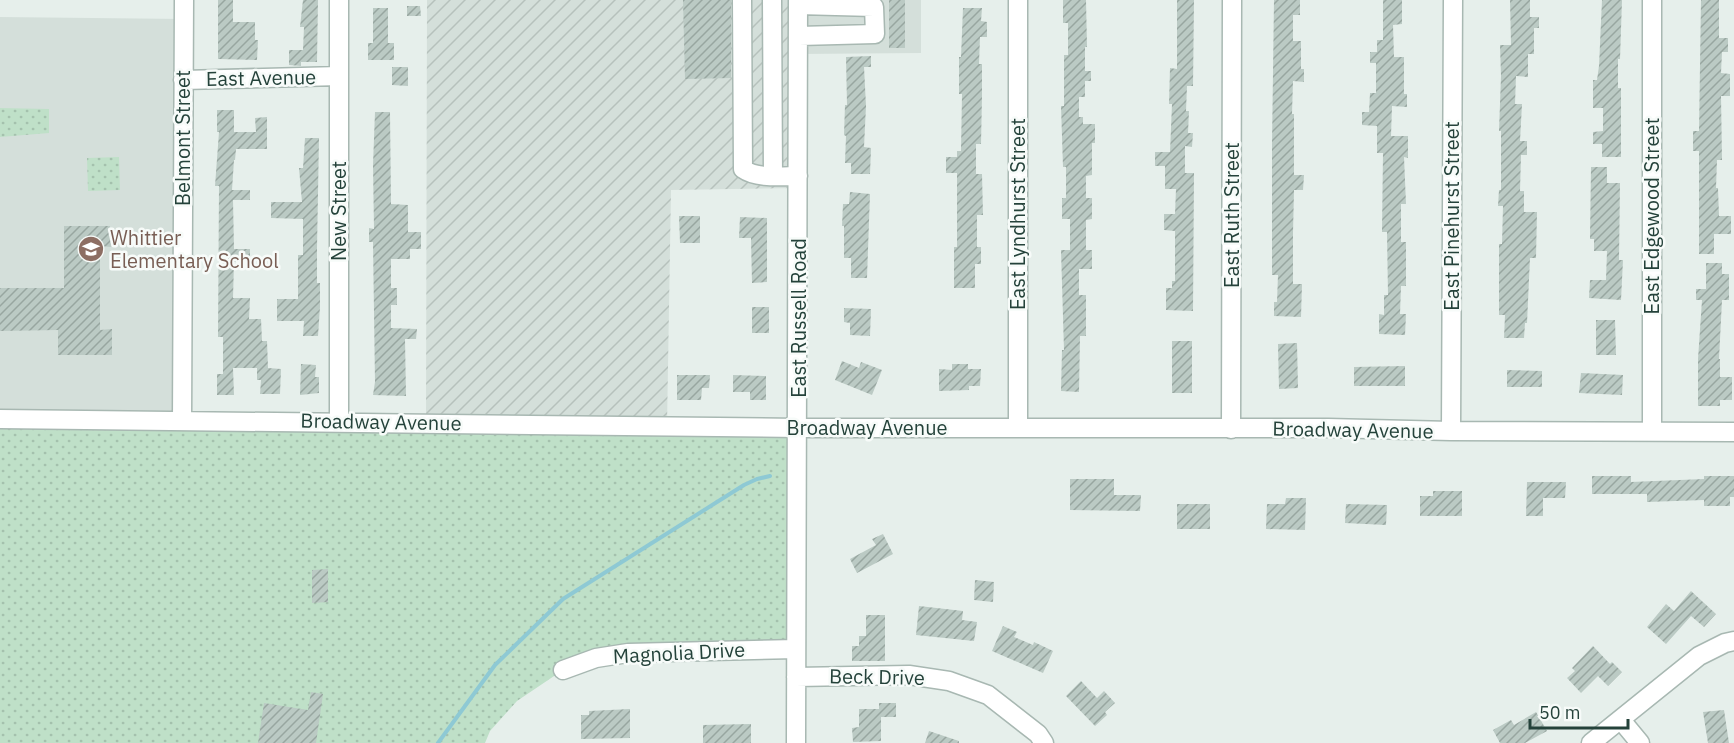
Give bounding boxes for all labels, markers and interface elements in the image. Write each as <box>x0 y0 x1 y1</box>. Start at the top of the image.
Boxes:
street label: East Avenue <box>206 63 316 92</box>
street label: Belmont Street <box>169 70 196 206</box>
street label: East Lyndhurst Street <box>1004 118 1031 310</box>
street label: East Edgewood Street <box>1638 118 1665 314</box>
street label: East Pinehurst Street <box>1438 121 1465 311</box>
street label: East Ruth Street <box>1218 142 1245 288</box>
street label: New Street <box>325 161 352 261</box>
place label: Whittier Elementary School <box>110 224 279 274</box>
school or university icon: Whittier Elementary School <box>76 234 106 264</box>
street label: East Russell Road <box>785 238 812 398</box>
street label: Broadway Avenue <box>300 407 462 436</box>
street label: Broadway Avenue <box>786 414 948 441</box>
street label: Broadway Avenue <box>1272 415 1434 444</box>
street label: Magnolia Drive <box>612 636 746 669</box>
street label: Beck Drive <box>829 662 925 691</box>
scale bar <box>1530 692 1628 730</box>
text: 50 m <box>1539 701 1581 724</box>

